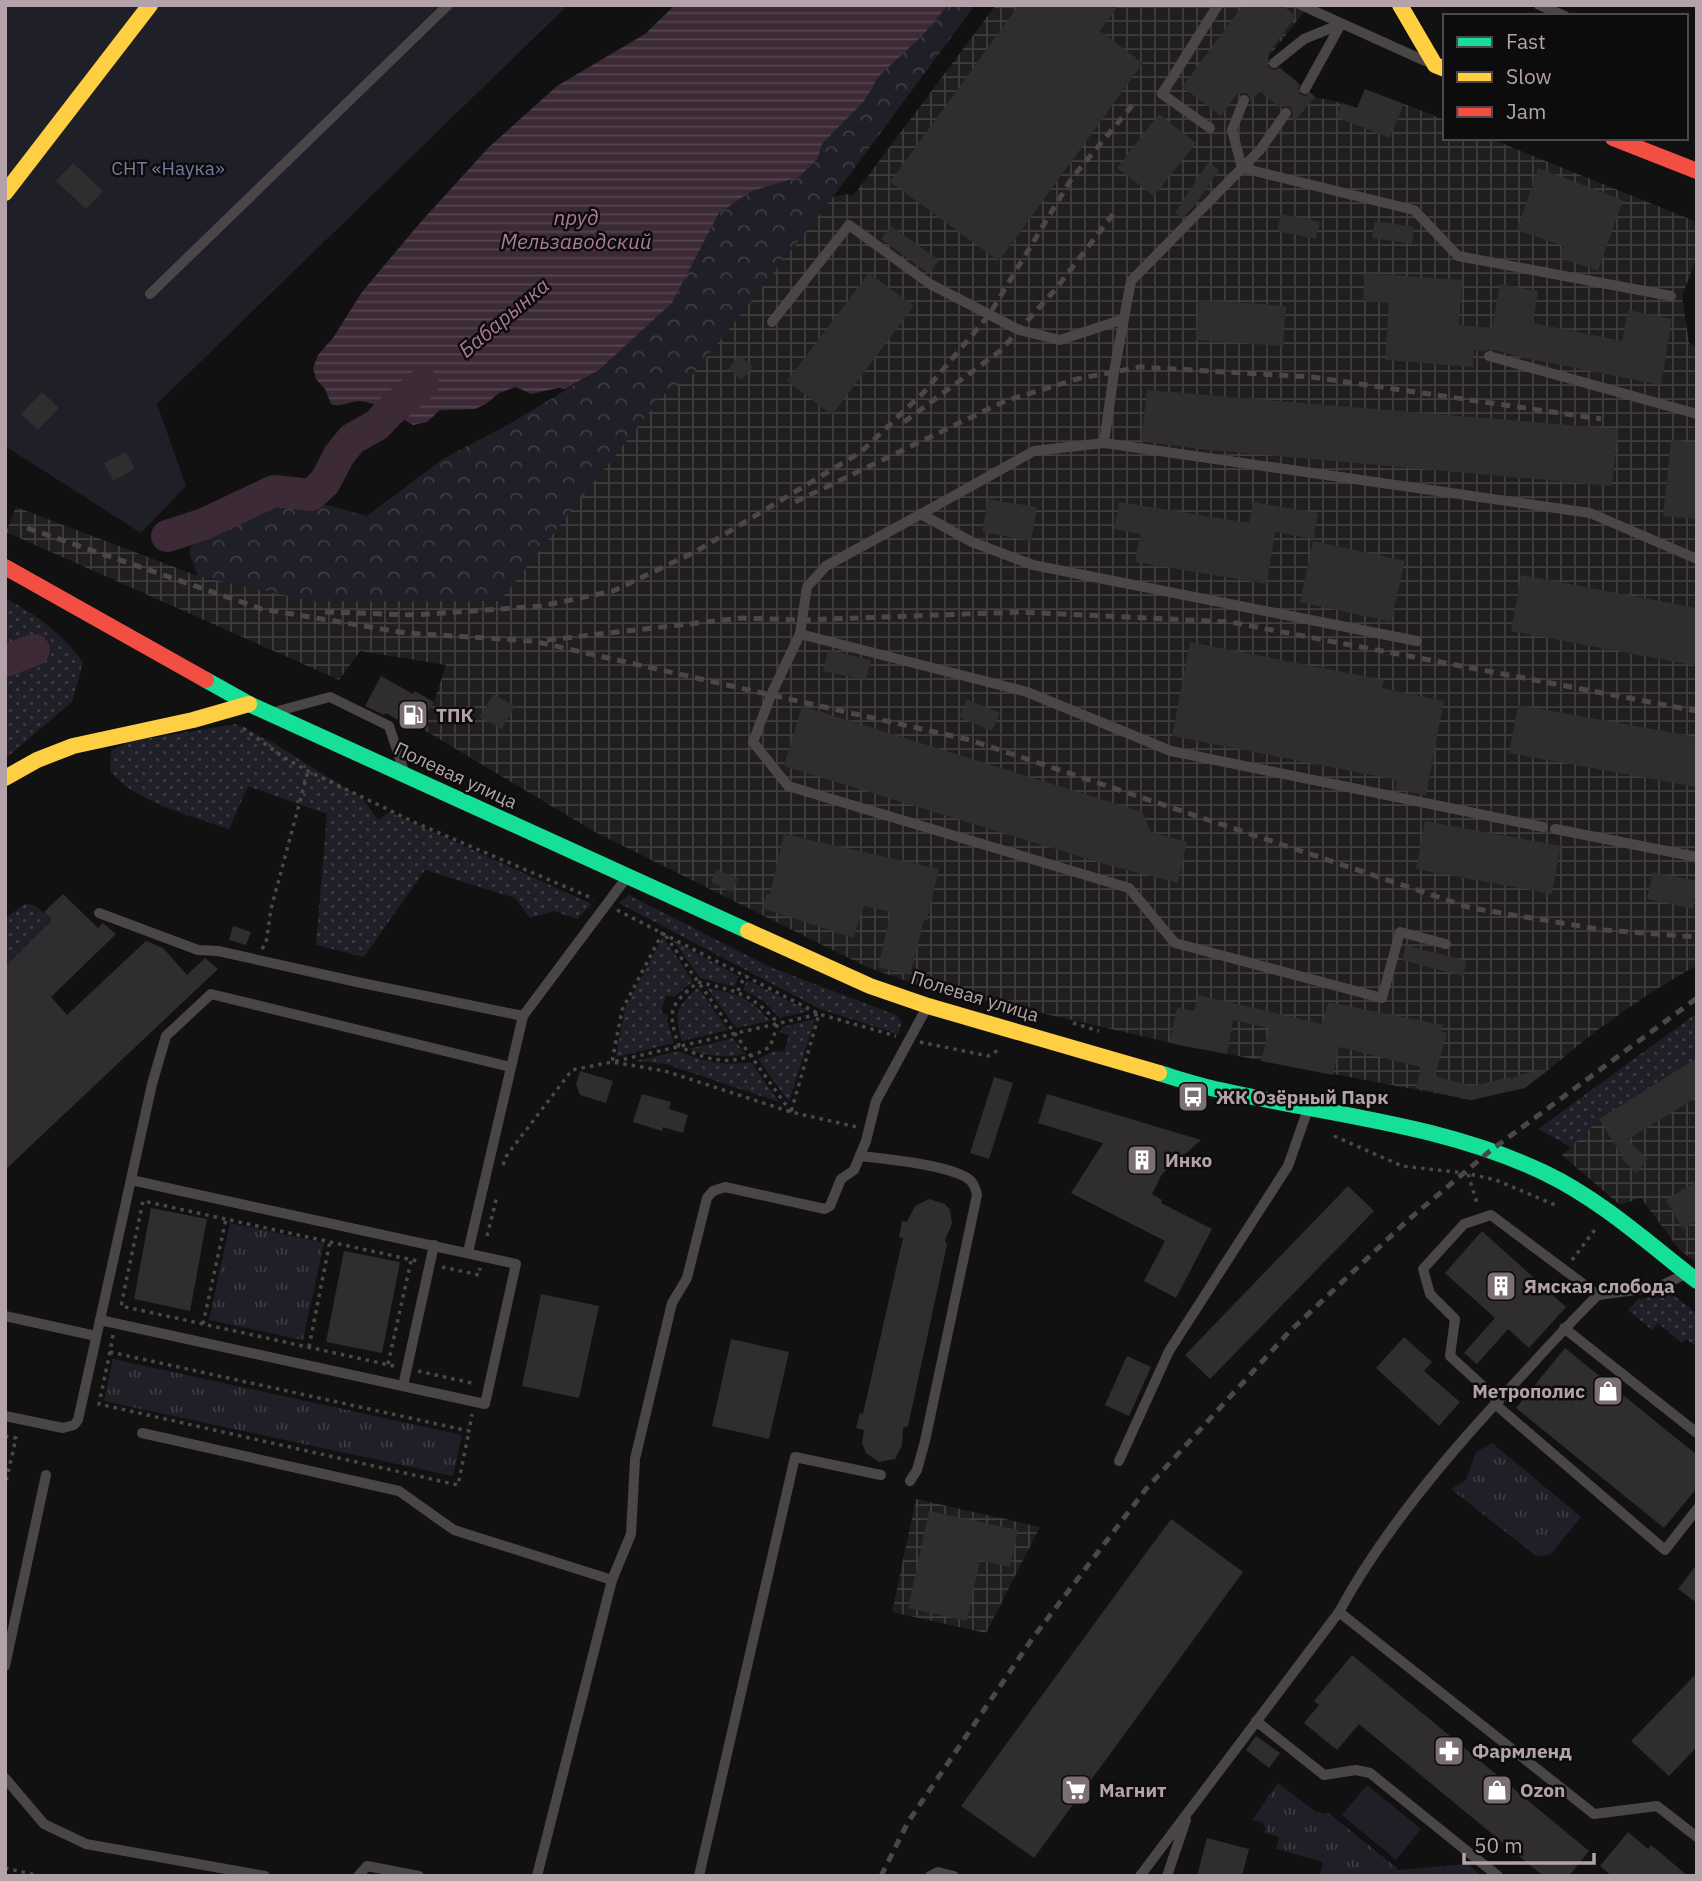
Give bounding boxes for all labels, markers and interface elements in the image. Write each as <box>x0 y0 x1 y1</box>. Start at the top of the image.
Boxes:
legend <box>1443 14 1688 140</box>
text: Fast <box>1506 27 1546 55</box>
text: Slow <box>1506 62 1552 90</box>
text: Jam <box>1506 97 1546 125</box>
park label: СНТ «Наука» <box>111 156 225 180</box>
water label: пруд Мельзаводский <box>501 203 652 255</box>
water label: Бабарынка <box>452 271 555 363</box>
fuel station icon: ТПК <box>396 698 430 732</box>
place label: ТПК <box>436 703 474 727</box>
street label: Полевая улица <box>391 736 521 814</box>
street label: Полевая улица <box>908 965 1042 1027</box>
bus stop icon: ЖК Озёрный Парк <box>1176 1080 1210 1114</box>
place label: ЖК Озёрный Парк <box>1216 1085 1388 1109</box>
building icon: Инко <box>1125 1143 1159 1177</box>
place label: Инко <box>1165 1148 1212 1172</box>
building icon: Ямская слобода <box>1484 1269 1518 1303</box>
place label: Ямская слобода <box>1524 1274 1675 1298</box>
shop icon: Метрополис <box>1591 1374 1625 1408</box>
place label: Метрополис <box>1472 1379 1585 1403</box>
pharmacy icon: Фармленд <box>1432 1734 1466 1768</box>
place label: Фармленд <box>1472 1739 1572 1763</box>
supermarket icon: Магнит <box>1059 1773 1093 1807</box>
shop icon: Ozon <box>1480 1773 1514 1807</box>
place label: Магнит <box>1099 1778 1166 1802</box>
place label: Ozon <box>1520 1778 1565 1802</box>
scale bar <box>1464 1822 1594 1866</box>
text: 50 m <box>1474 1831 1523 1859</box>

